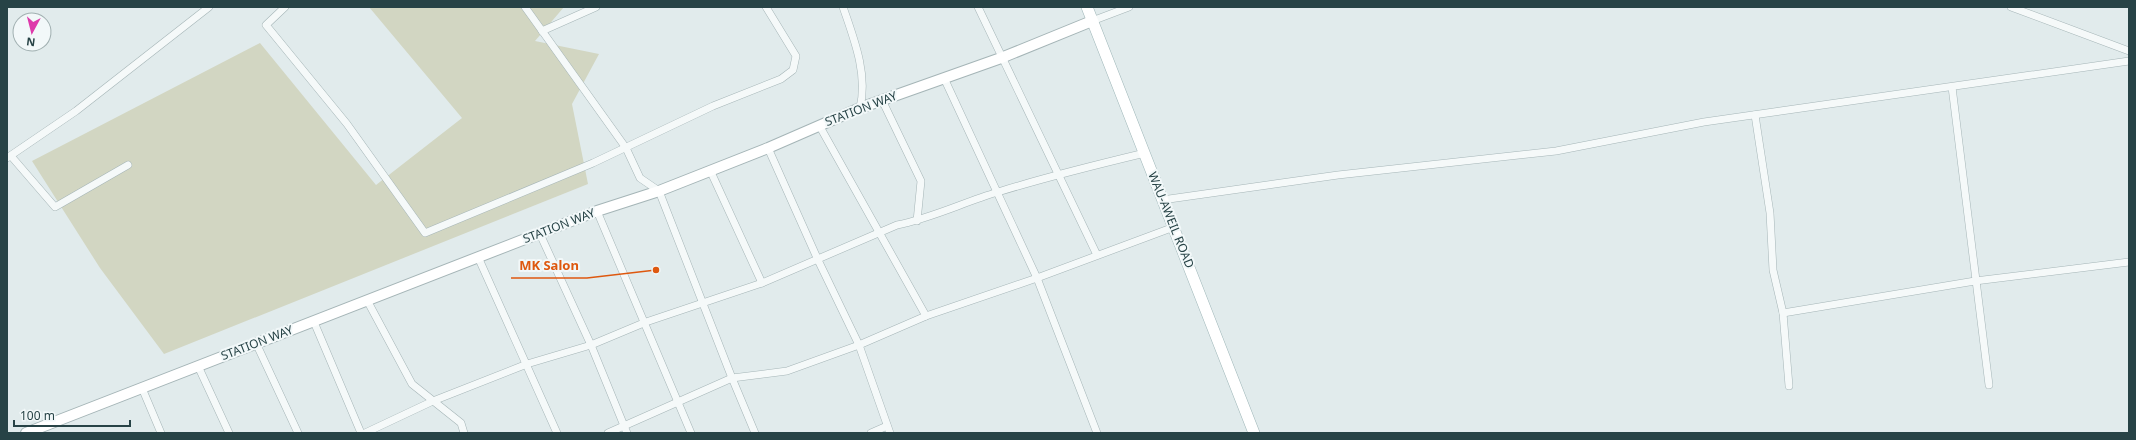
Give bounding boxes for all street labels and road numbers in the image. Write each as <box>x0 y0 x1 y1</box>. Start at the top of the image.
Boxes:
street label: STATION WAY <box>822 87 900 130</box>
street label: WAU-AWEIL ROAD <box>1144 169 1199 271</box>
street label: STATION WAY <box>520 204 598 247</box>
street label: STATION WAY <box>218 321 296 364</box>

